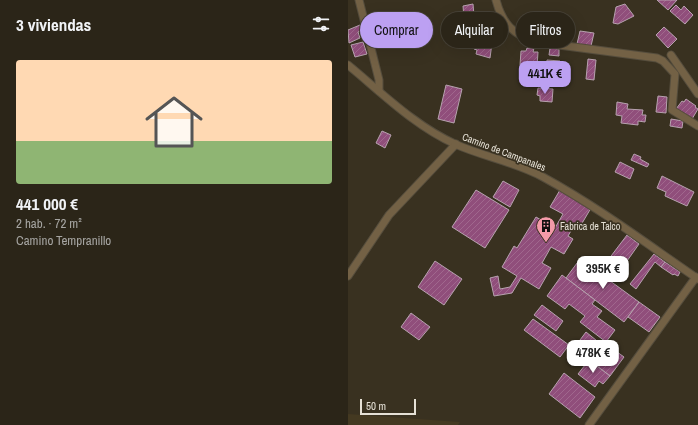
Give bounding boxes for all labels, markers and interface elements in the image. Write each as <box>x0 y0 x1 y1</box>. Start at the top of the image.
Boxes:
chip: Comprar <box>360 12 433 48</box>
chip: Alquilar <box>441 12 508 48</box>
chip: Filtros <box>516 12 575 48</box>
text: 3 viviendas <box>16 13 91 36</box>
icon: filters <box>310 13 332 35</box>
pin: 441K € <box>512 61 578 95</box>
text: 441K € <box>528 65 562 82</box>
icon: home <box>138 86 210 158</box>
street label: Camino de Campanales <box>460 130 548 174</box>
text: 441 000 € <box>16 192 78 215</box>
text: 2 hab. · 72 m² <box>16 215 82 232</box>
building icon: Fabrica de Talco <box>535 215 557 243</box>
place label: Fabrica de Talco <box>560 220 621 233</box>
text: Camino Tempranillo <box>16 232 111 249</box>
pin: 395K € <box>570 256 636 290</box>
text: 395K € <box>586 260 620 277</box>
pin: 478K € <box>560 340 626 374</box>
text: 478K € <box>576 344 610 361</box>
scale bar <box>360 397 416 416</box>
text: 50 m <box>366 399 386 413</box>

